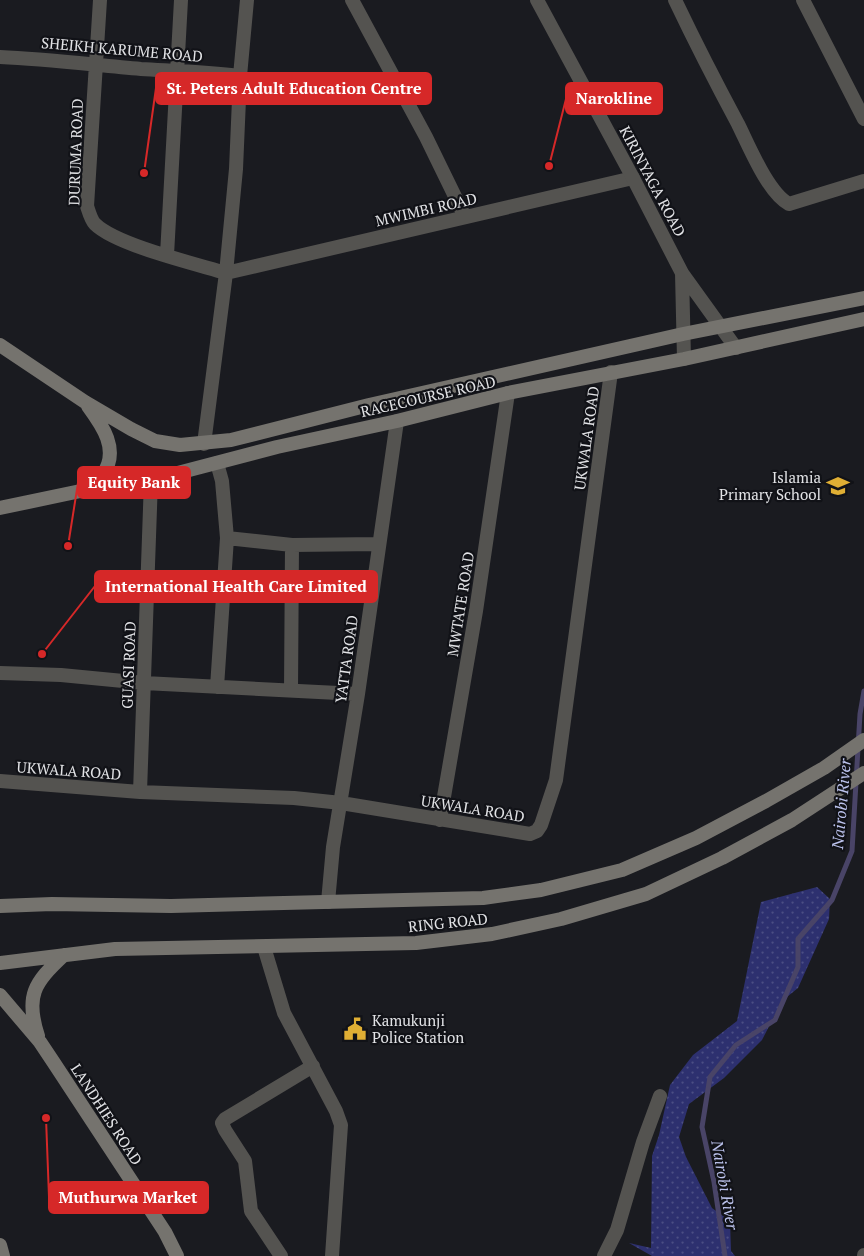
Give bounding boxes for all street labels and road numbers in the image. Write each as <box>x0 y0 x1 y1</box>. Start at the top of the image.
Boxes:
street label: SHEIKH KARUME ROAD <box>40 32 204 66</box>
street label: DURUMA ROAD <box>63 98 87 206</box>
street label: KIRINYAGA ROAD <box>615 122 691 240</box>
street label: MWIMBI ROAD <box>373 188 479 230</box>
street label: RACECOURSE ROAD <box>358 371 498 421</box>
street label: UKWALA ROAD <box>569 385 603 491</box>
street label: MWTATE ROAD <box>442 550 478 658</box>
street label: YATTA ROAD <box>330 614 362 704</box>
street label: GUASI ROAD <box>116 621 140 709</box>
street label: UKWALA ROAD <box>16 756 122 784</box>
street label: UKWALA ROAD <box>420 790 526 826</box>
street label: RING ROAD <box>407 908 489 936</box>
street label: LANDHIES ROAD <box>67 1060 147 1168</box>

